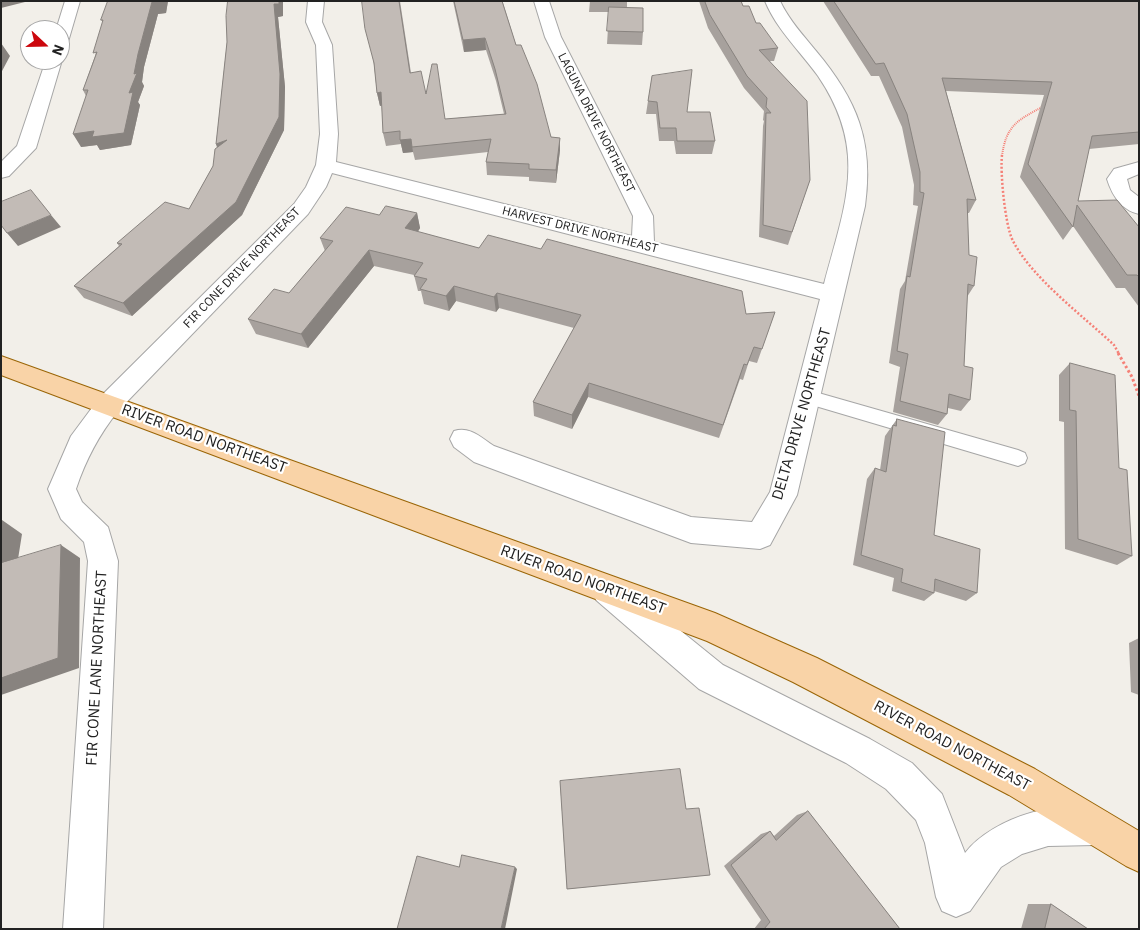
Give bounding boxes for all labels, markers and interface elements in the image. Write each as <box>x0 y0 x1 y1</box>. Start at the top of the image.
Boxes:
north arrow <box>20 20 70 70</box>
text: N <box>48 42 68 58</box>
street label: LAGUNA DRIVE NORTHEAST <box>554 51 638 195</box>
street label: HARVEST DRIVE NORTHEAST <box>501 204 659 256</box>
street label: FIR CONE DRIVE NORTHEAST <box>181 205 303 331</box>
street label: DELTA DRIVE NORTHEAST <box>769 326 835 502</box>
street label: RIVER ROAD NORTHEAST <box>119 401 289 477</box>
street label: RIVER ROAD NORTHEAST <box>498 542 668 618</box>
street label: FIR CONE LANE NORTHEAST <box>83 570 111 766</box>
street label: RIVER ROAD NORTHEAST <box>871 697 1033 795</box>

